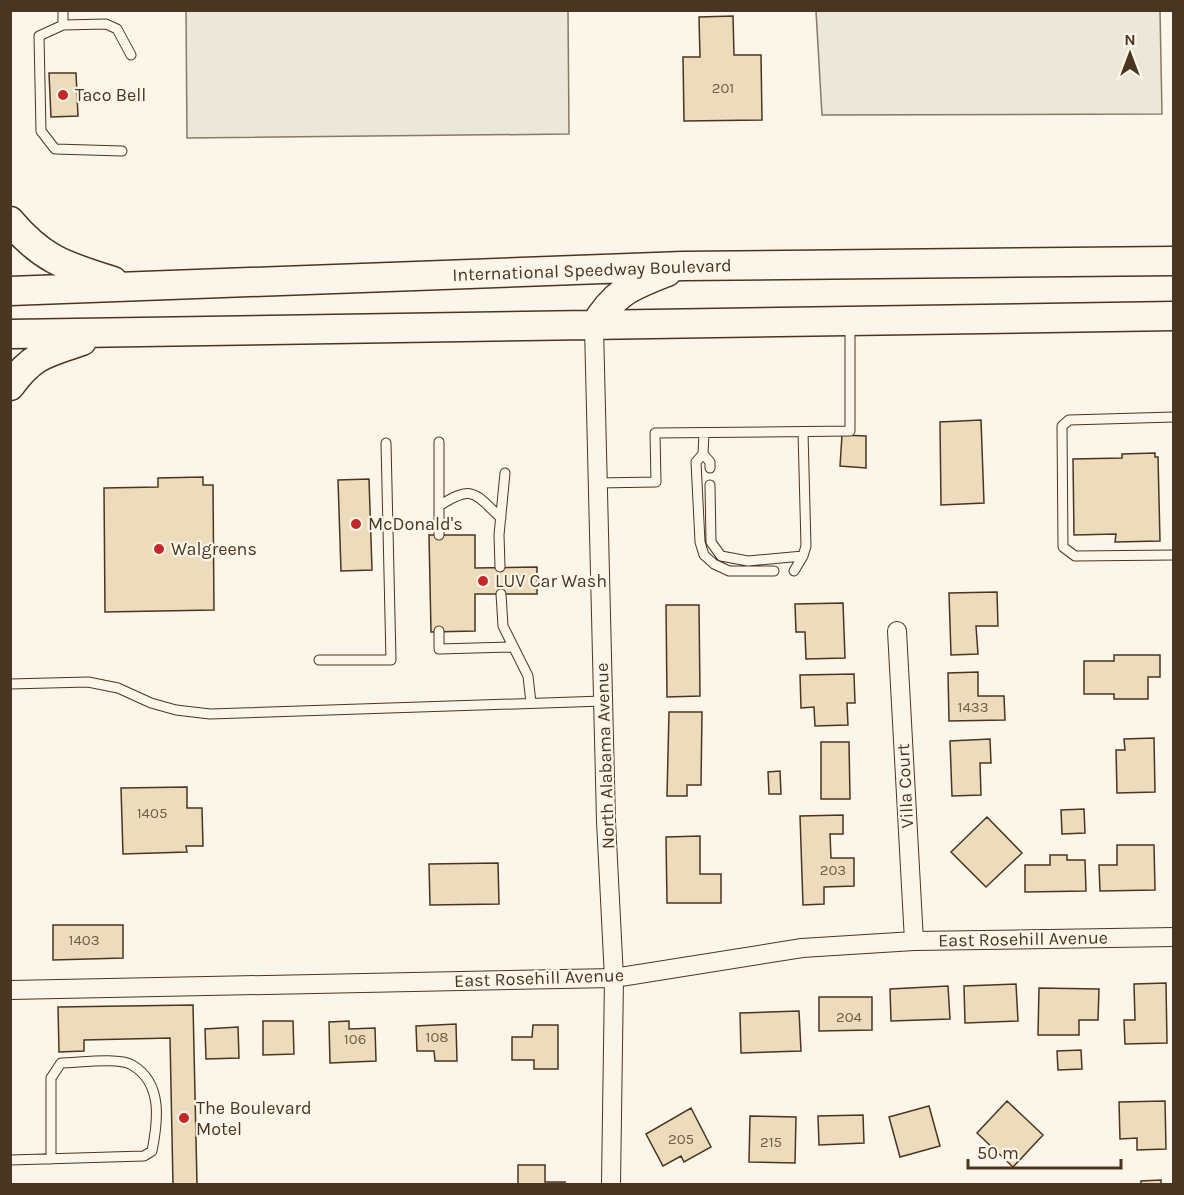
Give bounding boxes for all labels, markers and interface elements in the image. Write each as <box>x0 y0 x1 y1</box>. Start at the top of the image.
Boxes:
north arrow <box>1100 24 1160 84</box>
text: N <box>1124 30 1136 49</box>
house number: 201 <box>712 79 734 97</box>
place label: Taco Bell <box>75 84 146 106</box>
marker: Taco Bell <box>56 88 70 102</box>
street label: International Speedway Boulevard <box>452 254 732 286</box>
place label: McDonald's <box>368 513 463 535</box>
marker: McDonald's <box>349 517 363 531</box>
place label: Walgreens <box>171 538 257 560</box>
marker: Walgreens <box>152 542 166 556</box>
place label: LUV Car Wash <box>495 570 607 592</box>
marker: LUV Car Wash <box>476 574 490 588</box>
street label: North Alabama Avenue <box>591 662 619 850</box>
house number: 1433 <box>957 698 989 716</box>
street label: Villa Court <box>892 743 918 829</box>
house number: 1405 <box>137 804 167 822</box>
house number: 203 <box>820 861 846 879</box>
street label: East Rosehill Avenue <box>938 927 1108 951</box>
house number: 1403 <box>68 931 100 949</box>
street label: East Rosehill Avenue <box>454 964 624 992</box>
house number: 204 <box>836 1008 863 1026</box>
house number: 108 <box>425 1028 449 1046</box>
house number: 106 <box>344 1030 366 1048</box>
place label: The Boulevard Motel <box>196 1097 312 1140</box>
marker: The Boulevard Motel <box>177 1111 191 1125</box>
house number: 205 <box>668 1130 694 1148</box>
scale bar <box>968 1132 1121 1170</box>
house number: 215 <box>760 1133 782 1151</box>
text: 50 m <box>977 1142 1019 1164</box>

